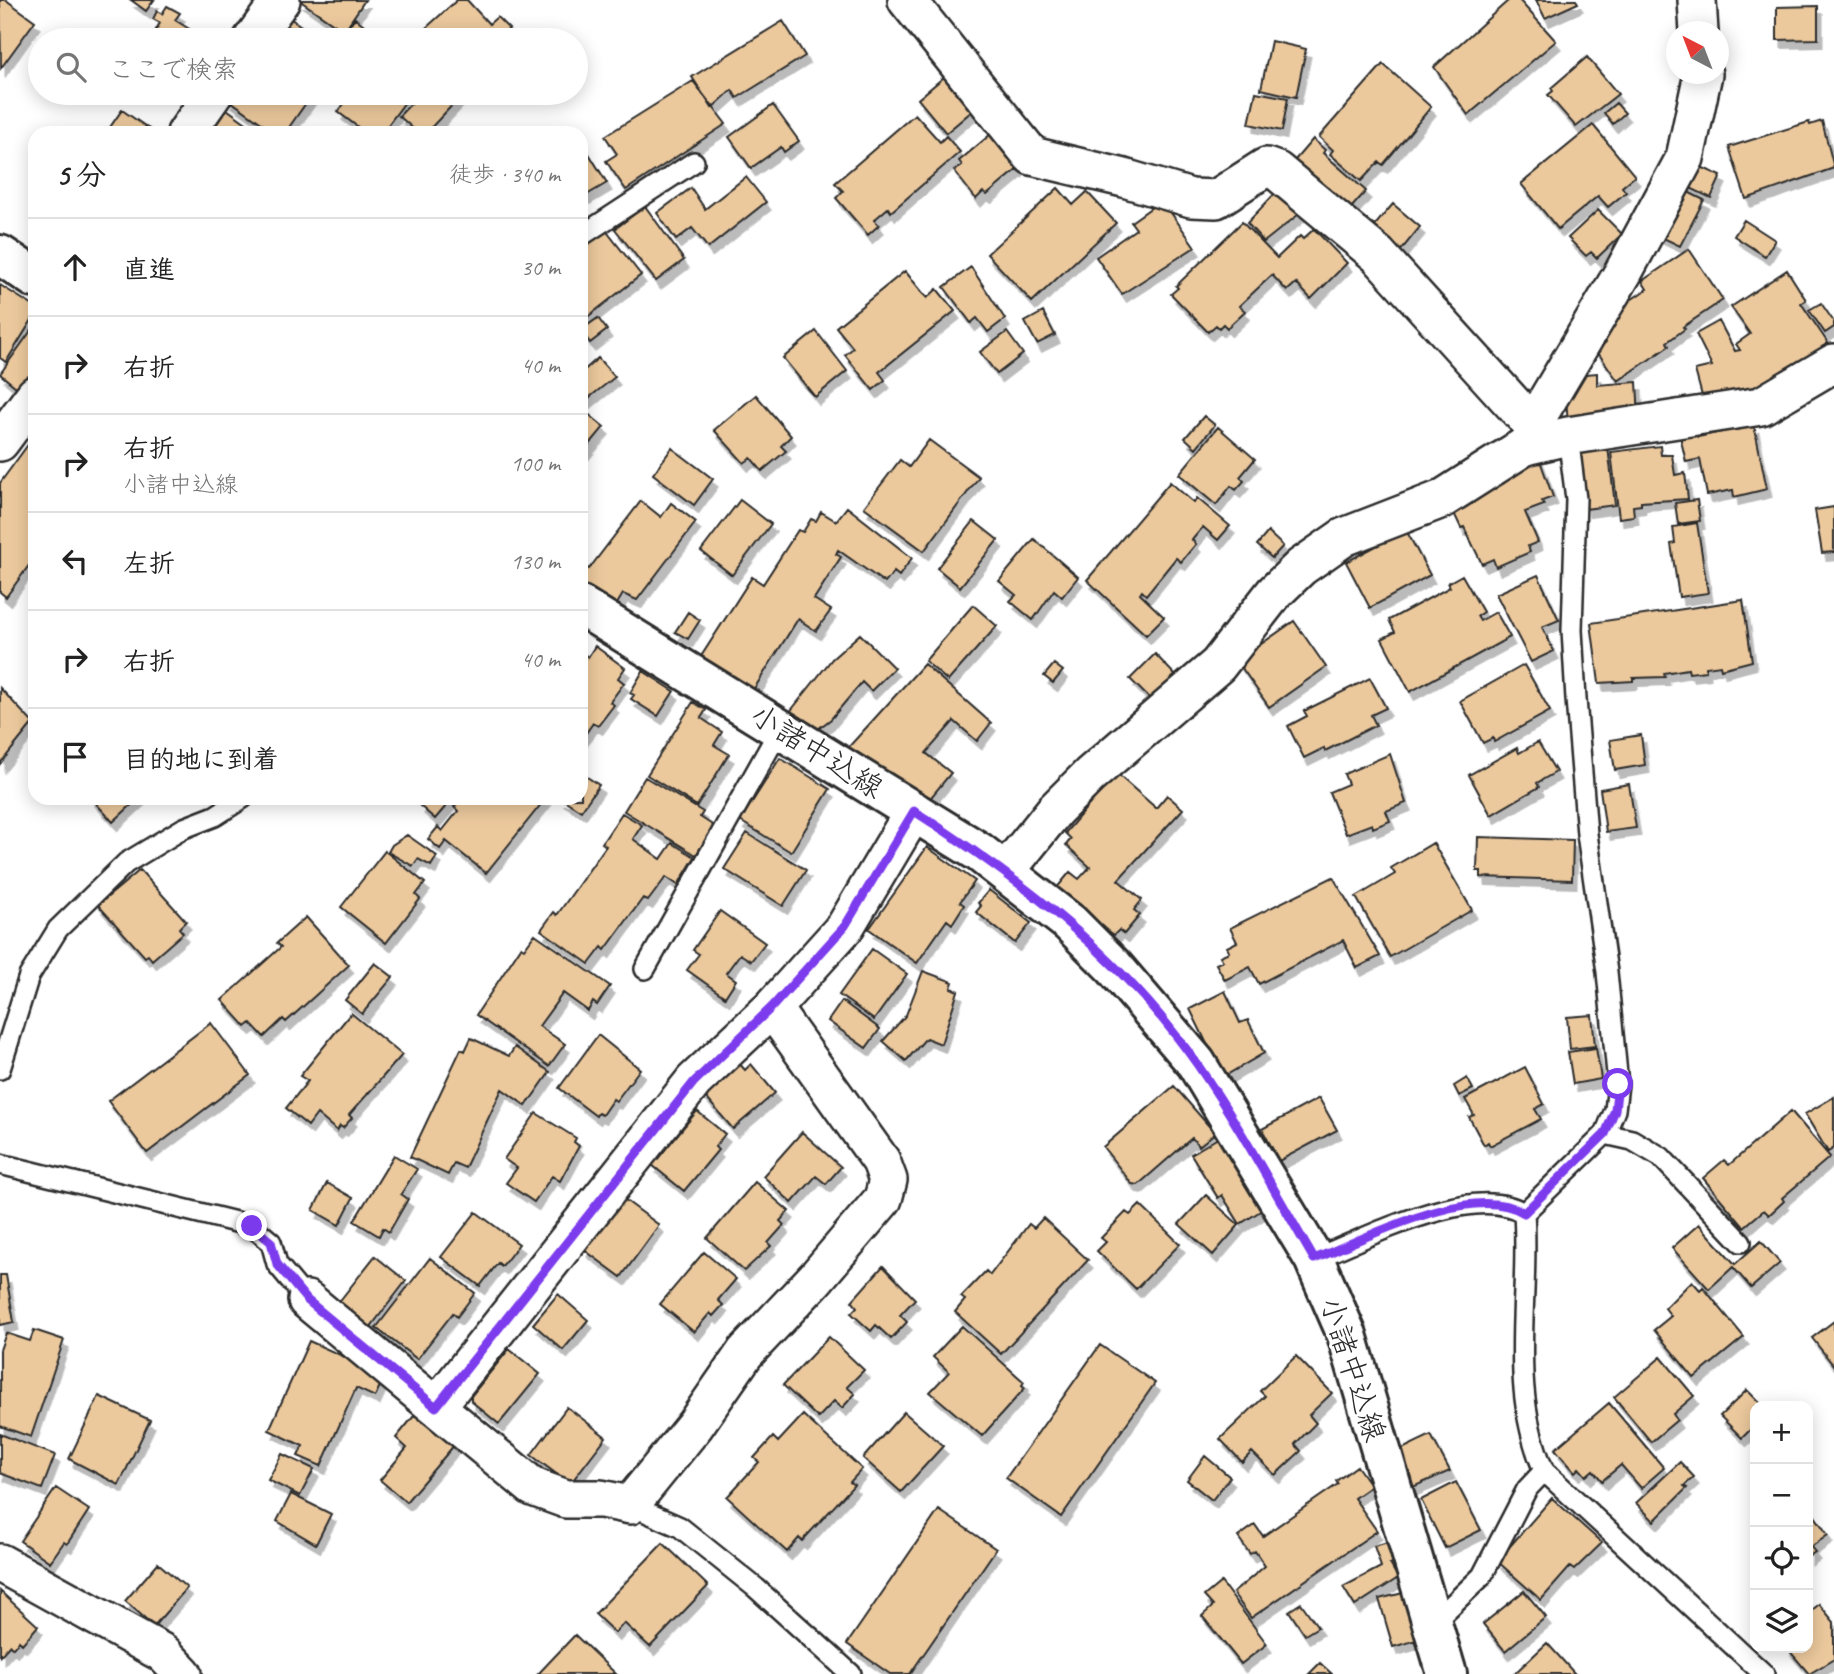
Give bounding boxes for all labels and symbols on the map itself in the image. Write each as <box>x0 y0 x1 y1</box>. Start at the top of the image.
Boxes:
north arrow <box>1666 21 1729 84</box>
street label: 小諸中込線 <box>743 695 891 807</box>
route start <box>1602 1068 1633 1099</box>
route end <box>236 1210 267 1241</box>
street label: 小諸中込線 <box>1312 1292 1394 1446</box>

